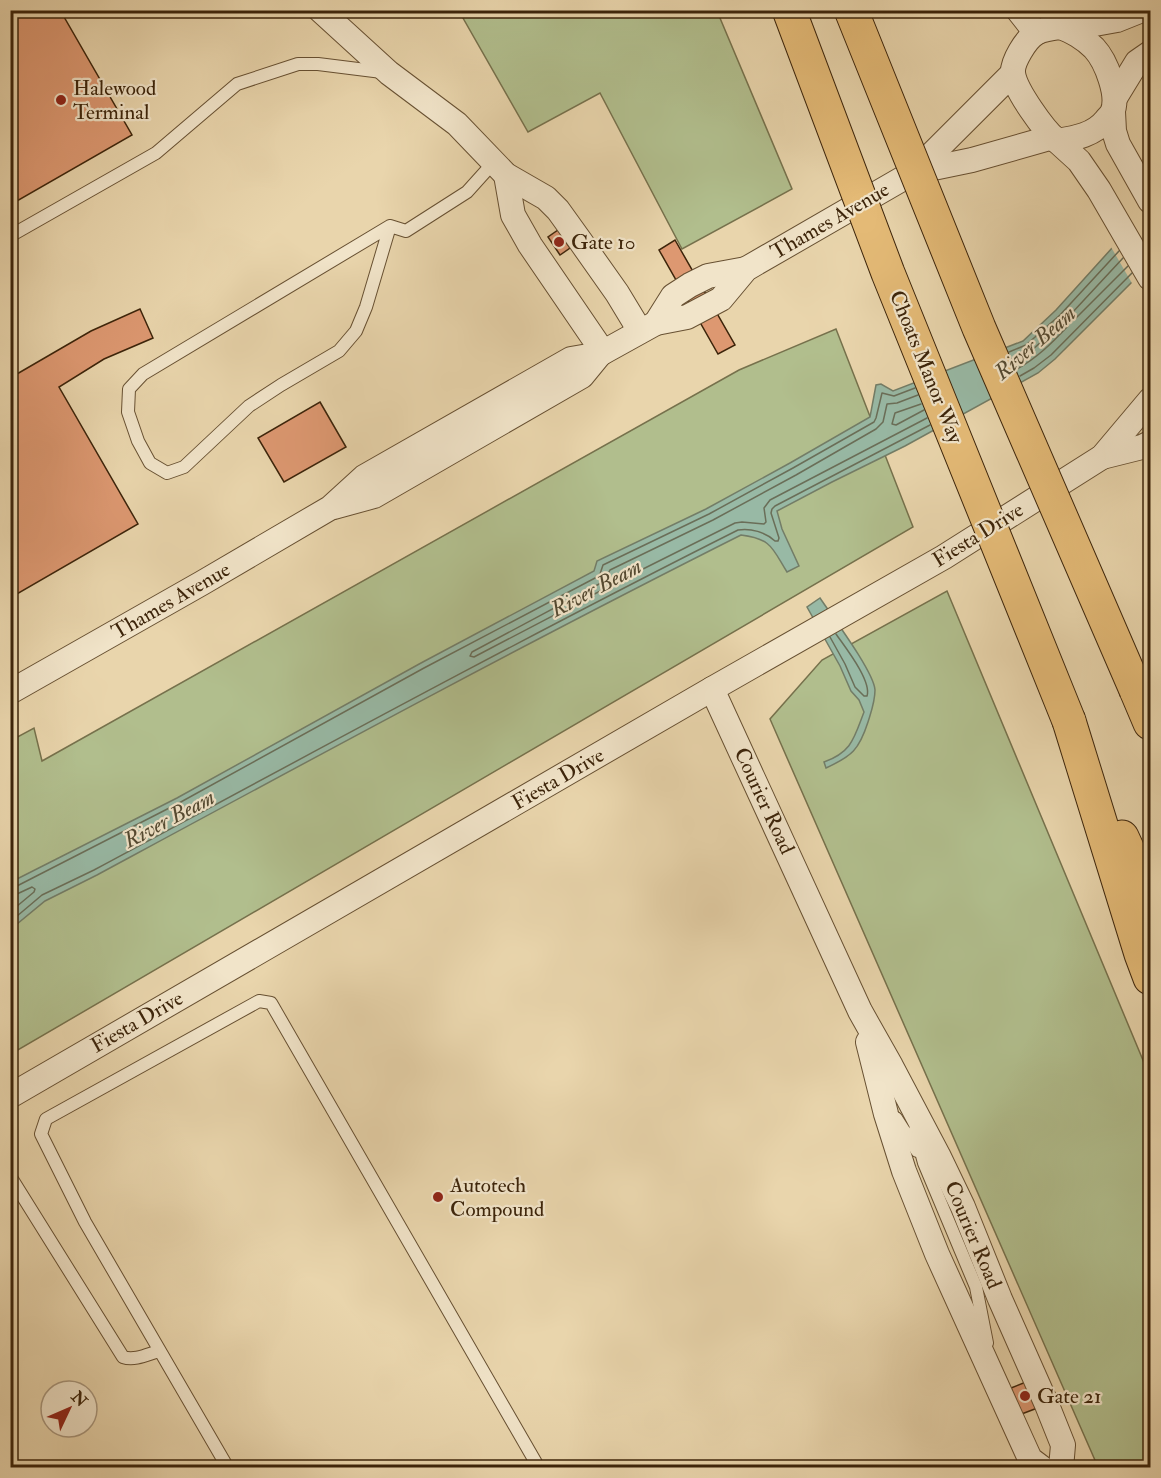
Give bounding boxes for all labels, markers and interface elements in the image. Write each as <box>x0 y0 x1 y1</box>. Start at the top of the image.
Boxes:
place label: Halewood Terminal <box>73 75 157 126</box>
marker: Halewood Terminal <box>54 93 68 107</box>
street label: Thames Avenue <box>766 176 894 266</box>
place label: Gate 10 <box>571 229 635 256</box>
marker: Gate 10 <box>552 235 566 249</box>
street label: Choats Manor Way <box>883 287 969 448</box>
water label: River Beam <box>988 300 1082 387</box>
street label: Fiesta Drive <box>927 496 1029 574</box>
water label: River Beam <box>545 552 646 624</box>
street label: Thames Avenue <box>107 556 235 646</box>
street label: Fiesta Drive <box>507 742 609 816</box>
street label: Courier Road <box>728 743 801 859</box>
water label: River Beam <box>118 783 219 855</box>
street label: Fiesta Drive <box>86 985 188 1059</box>
place label: Autotech Compound <box>449 1172 545 1223</box>
street label: Courier Road <box>938 1177 1008 1294</box>
marker: Autotech Compound <box>431 1190 445 1204</box>
north arrow <box>39 1379 99 1439</box>
place label: Gate 21 <box>1037 1383 1101 1410</box>
text: N <box>66 1386 92 1412</box>
marker: Gate 21 <box>1018 1389 1032 1403</box>

